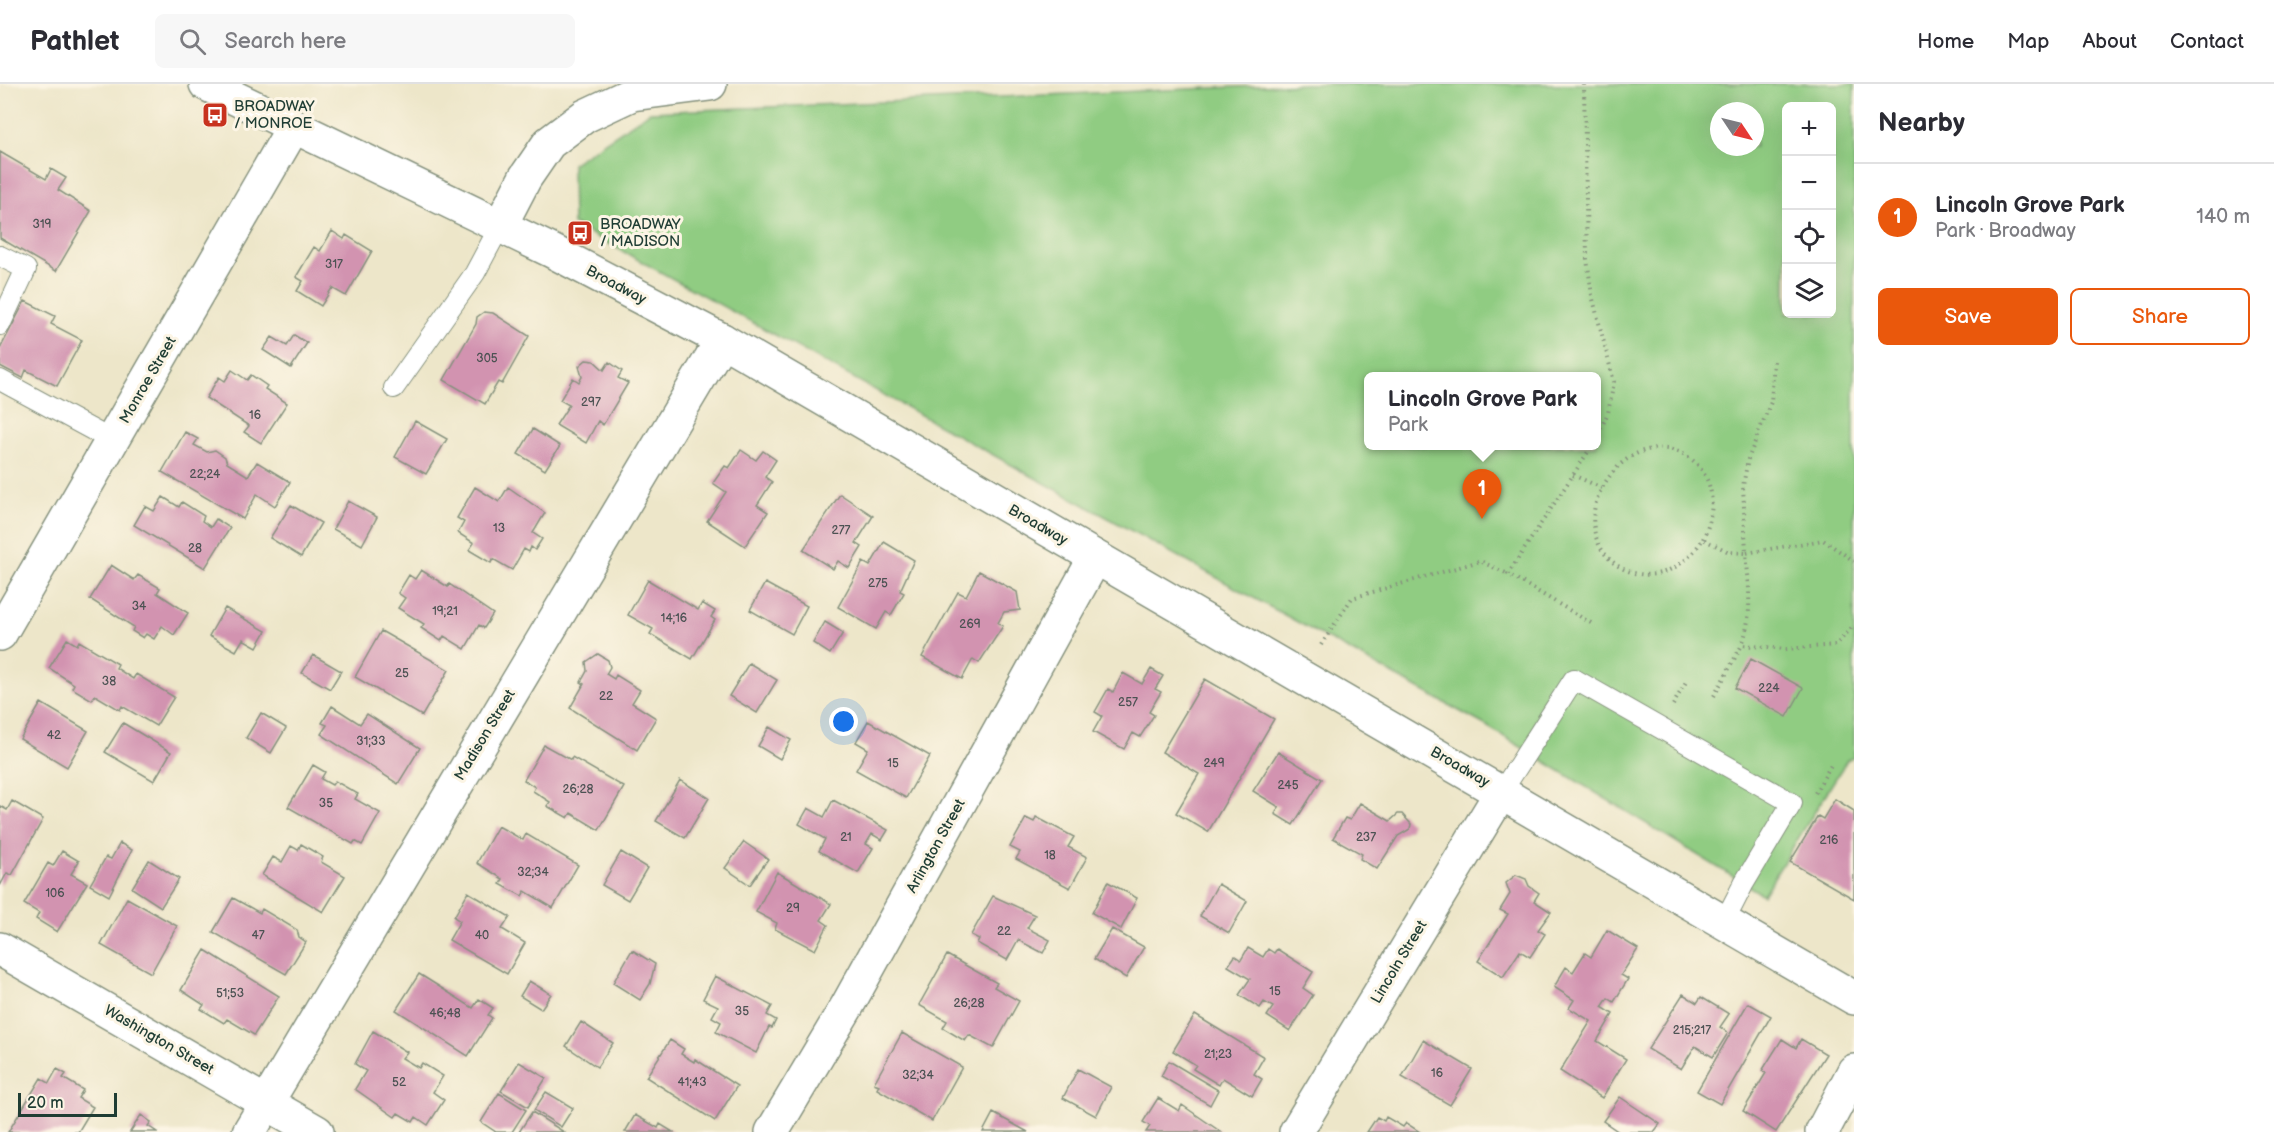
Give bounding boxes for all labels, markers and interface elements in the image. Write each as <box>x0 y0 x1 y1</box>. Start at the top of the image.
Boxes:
search box <box>155 14 575 68</box>
text: Pathlet <box>30 25 119 58</box>
icon: search <box>176 25 209 58</box>
text: Search here <box>224 28 346 55</box>
text: Home <box>1917 29 1974 54</box>
text: Map <box>2007 29 2049 54</box>
text: About <box>2082 29 2137 54</box>
text: Contact <box>2170 29 2244 54</box>
place label: BROADWAY / MONROE <box>234 97 315 133</box>
bus stop icon: BROADWAY / MONROE <box>200 100 230 130</box>
north arrow <box>1710 102 1764 156</box>
map controls <box>1782 102 1836 318</box>
button: + <box>1782 102 1836 156</box>
text: Nearby <box>1878 108 1965 139</box>
button: − <box>1782 156 1836 210</box>
text: Lincoln Grove Park <box>1935 192 2125 219</box>
text: 1 <box>1893 205 1902 229</box>
text: 140 m <box>2196 205 2250 229</box>
button: locate <box>1782 210 1836 264</box>
place label: BROADWAY / MADISON <box>600 215 681 251</box>
house number: 319 <box>33 217 52 232</box>
bus stop icon: BROADWAY / MADISON <box>565 218 595 248</box>
text: Park · Broadway <box>1935 219 2076 243</box>
house number: 317 <box>325 257 343 272</box>
street label: Broadway <box>583 261 650 309</box>
button: layers <box>1782 264 1836 318</box>
button: Save <box>1878 288 2058 345</box>
button: Share <box>2070 288 2250 345</box>
street label: Monroe Street <box>115 333 181 427</box>
house number: 305 <box>476 351 498 366</box>
popup <box>1364 372 1601 450</box>
text: Lincoln Grove Park <box>1388 386 1577 413</box>
house number: 297 <box>581 395 601 410</box>
house number: 16 <box>249 408 261 423</box>
text: Park <box>1388 413 1428 437</box>
house number: 22;24 <box>190 467 221 482</box>
pin: 1 <box>1462 470 1502 519</box>
street label: Broadway <box>1005 500 1071 550</box>
house number: 13 <box>493 521 505 536</box>
house number: 277 <box>832 523 851 538</box>
house number: 28 <box>188 541 202 556</box>
house number: 275 <box>868 576 888 591</box>
house number: 34 <box>132 599 147 614</box>
house number: 19;21 <box>432 604 458 619</box>
house number: 14;16 <box>661 611 687 626</box>
house number: 269 <box>959 617 981 632</box>
house number: 25 <box>395 666 409 681</box>
house number: 38 <box>102 674 116 689</box>
house number: 224 <box>1758 681 1780 696</box>
street label: Madison Street <box>450 686 520 784</box>
house number: 22 <box>599 689 613 704</box>
house number: 257 <box>1118 695 1138 710</box>
your location <box>829 707 858 736</box>
house number: 42 <box>47 728 61 743</box>
house number: 31;33 <box>356 734 386 749</box>
street label: Broadway <box>1427 742 1493 792</box>
house number: 15 <box>887 756 899 771</box>
house number: 249 <box>1203 756 1225 771</box>
house number: 245 <box>1277 778 1299 793</box>
house number: 26;28 <box>563 782 593 797</box>
street label: Arlington Street <box>902 795 970 896</box>
house number: 35 <box>319 796 333 811</box>
house number: 21 <box>840 830 852 845</box>
house number: 237 <box>1356 830 1376 845</box>
house number: 216 <box>1820 833 1838 848</box>
house number: 18 <box>1044 848 1056 863</box>
house number: 32;34 <box>517 865 549 880</box>
house number: 106 <box>45 886 65 901</box>
house number: 29 <box>786 901 800 916</box>
street label: Lincoln Street <box>1367 917 1432 1007</box>
house number: 22 <box>997 924 1011 939</box>
house number: 47 <box>251 928 265 943</box>
house number: 40 <box>475 928 489 943</box>
house number: 15 <box>1269 984 1281 999</box>
house number: 51;53 <box>216 986 244 1001</box>
house number: 26;28 <box>954 996 984 1011</box>
street label: Washington Street <box>101 1001 218 1079</box>
house number: 35 <box>735 1004 749 1019</box>
house number: 46;48 <box>429 1006 461 1021</box>
house number: 215;217 <box>1673 1023 1711 1038</box>
house number: 21;23 <box>1204 1047 1232 1062</box>
house number: 16 <box>1431 1066 1443 1081</box>
house number: 32;34 <box>902 1068 934 1083</box>
house number: 52 <box>392 1075 406 1090</box>
house number: 41;43 <box>677 1075 707 1090</box>
scale bar <box>18 1090 117 1118</box>
text: 20 m <box>27 1094 63 1113</box>

